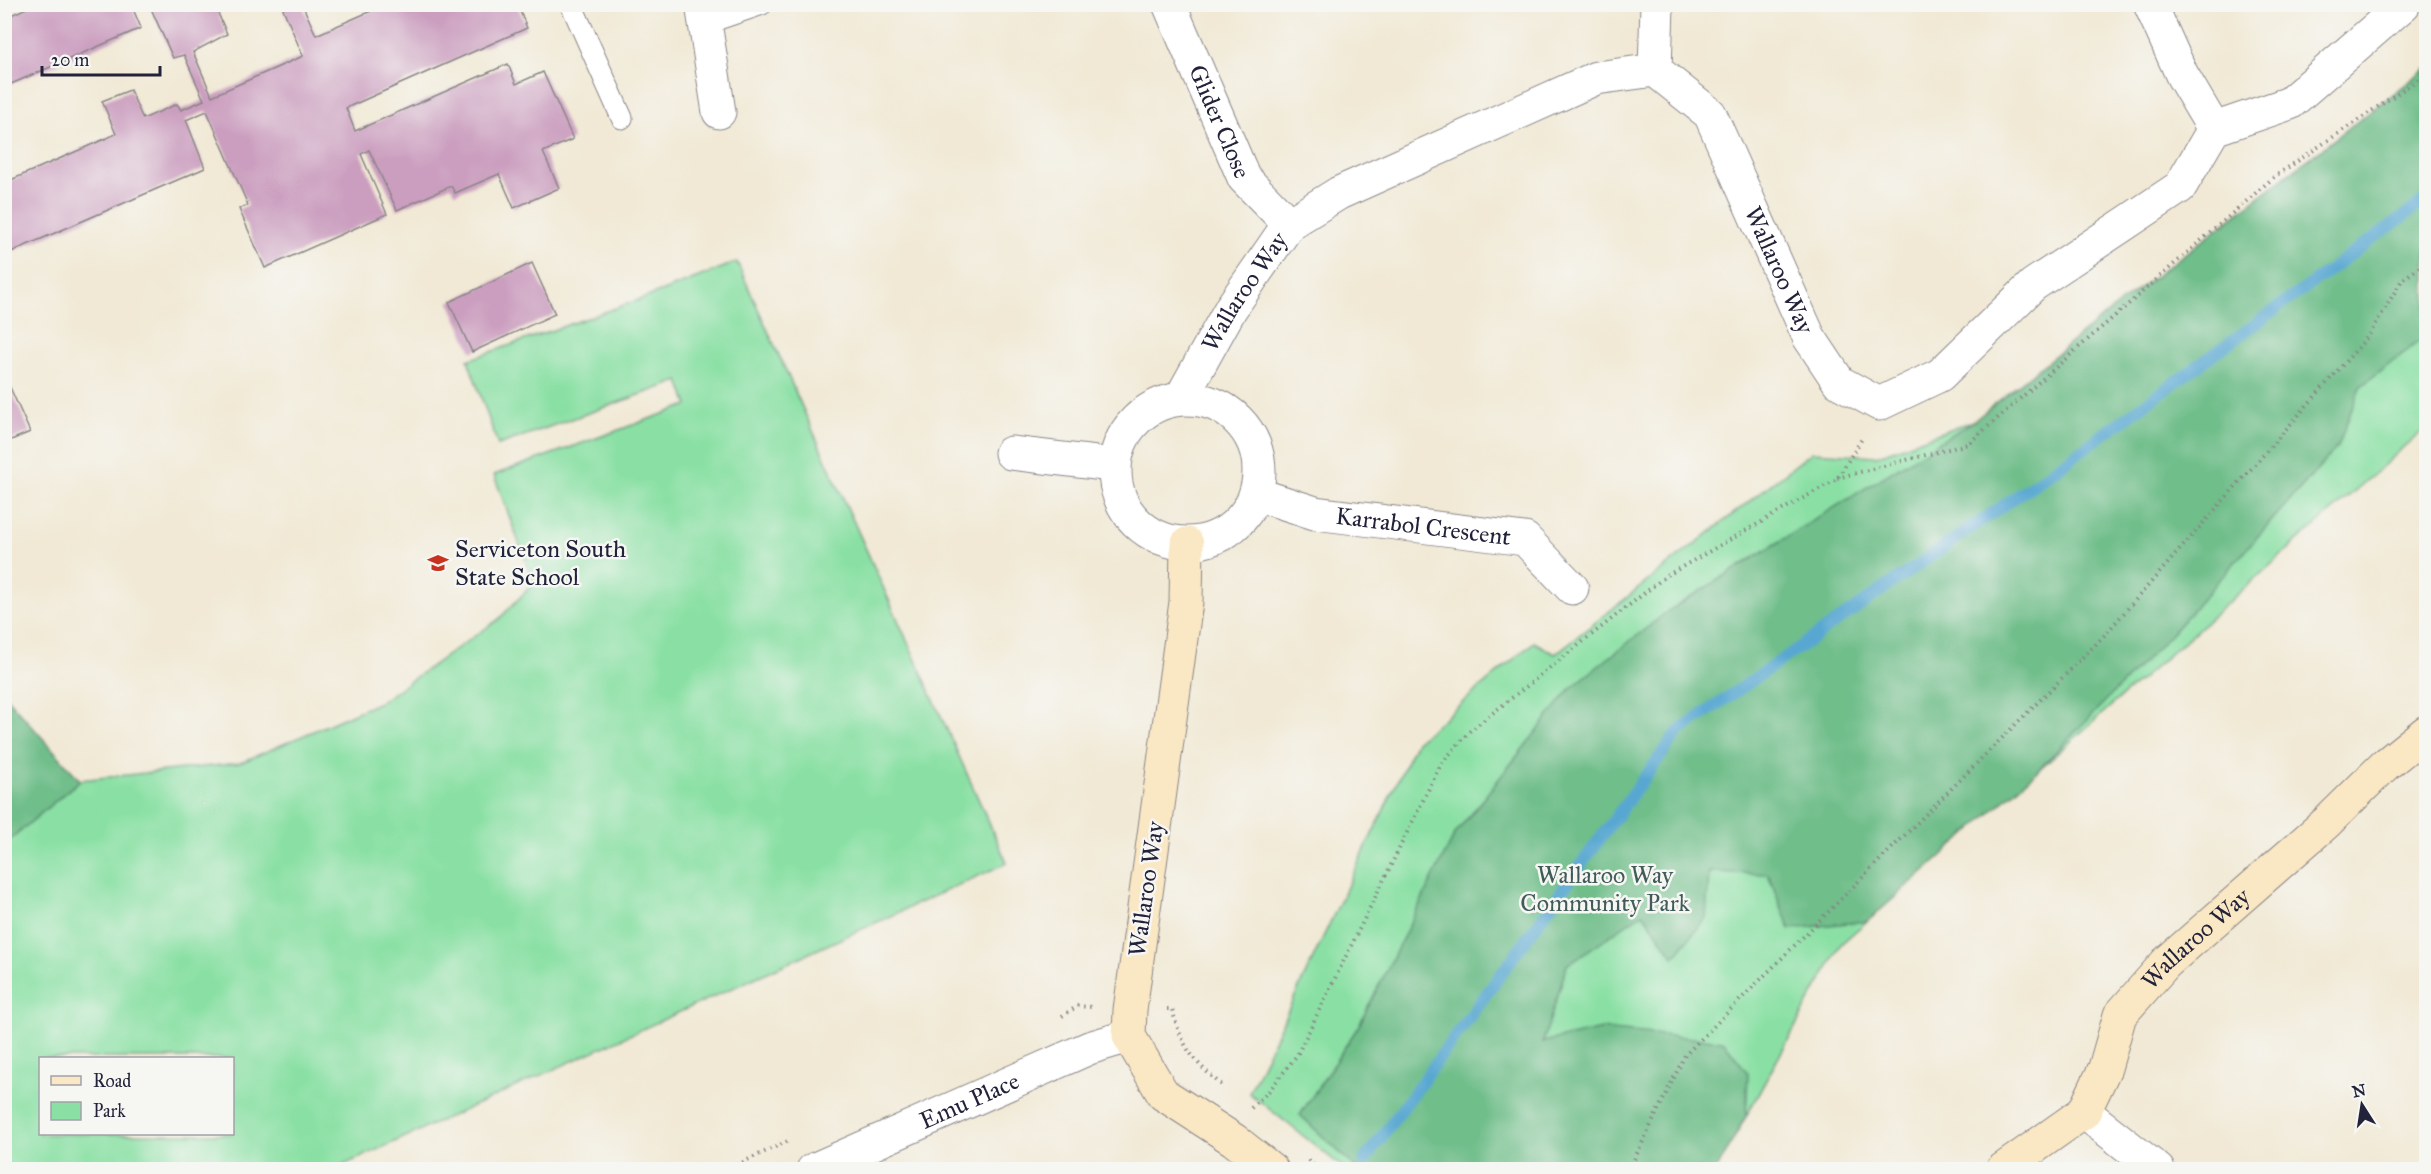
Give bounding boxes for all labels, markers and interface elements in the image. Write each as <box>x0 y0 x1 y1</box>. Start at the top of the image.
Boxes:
scale bar <box>42 39 160 77</box>
text: 20 m <box>51 49 89 71</box>
street label: Glider Close <box>1182 60 1257 183</box>
street label: Wallaroo Way <box>1738 202 1821 339</box>
street label: Wallaroo Way <box>1195 225 1294 356</box>
street label: Karrabol Crescent <box>1334 501 1513 552</box>
place label: Serviceton South State School <box>455 534 626 592</box>
school or university icon: Serviceton South State School <box>426 551 450 575</box>
street label: Wallaroo Way <box>1122 819 1170 959</box>
park label: Wallaroo Way Community Park <box>1520 860 1691 918</box>
street label: Wallaroo Way <box>2135 881 2257 995</box>
legend <box>39 1057 234 1135</box>
street label: Emu Place <box>915 1066 1024 1136</box>
text: Road <box>93 1070 131 1092</box>
north arrow <box>2332 1075 2392 1135</box>
text: N <box>2350 1080 2368 1102</box>
text: Park <box>93 1100 126 1122</box>

